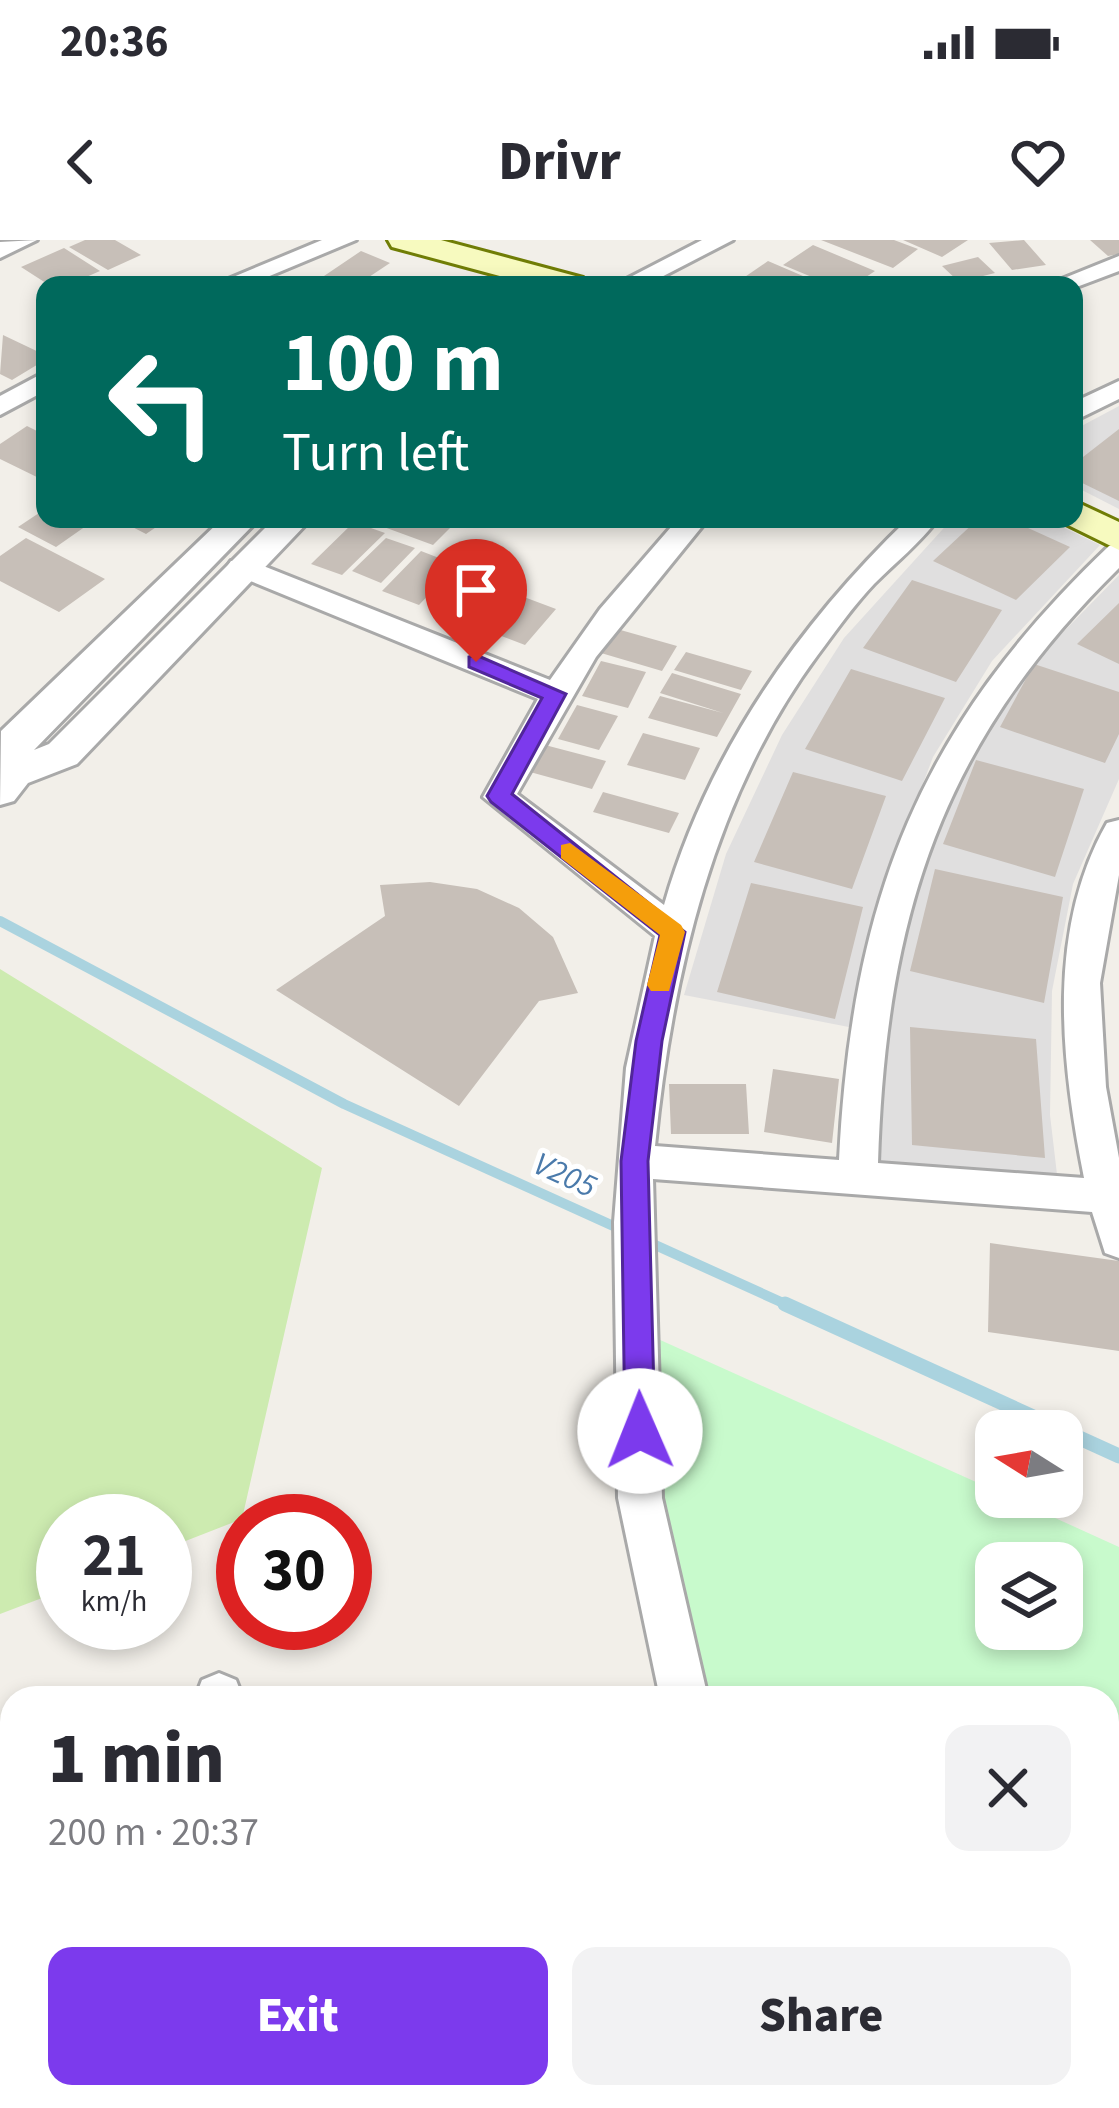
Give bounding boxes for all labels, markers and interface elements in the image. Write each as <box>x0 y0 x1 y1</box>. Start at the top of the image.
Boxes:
text: 20:36 <box>60 10 169 74</box>
text: Drivr <box>498 124 621 201</box>
icon: back <box>48 129 114 195</box>
icon: heart <box>1005 129 1071 195</box>
text: 100 m <box>282 304 504 424</box>
icon: left <box>84 324 240 480</box>
text: Turn left <box>282 415 469 492</box>
pin <box>425 539 527 662</box>
icon: arrive <box>443 557 509 623</box>
water label: V205 <box>526 1141 604 1210</box>
position arrow <box>577 1368 703 1494</box>
north arrow <box>975 1410 1083 1518</box>
map controls <box>975 1410 1083 1650</box>
speed limit sign: 30 <box>216 1494 372 1650</box>
text: 21 <box>82 1514 146 1599</box>
button: layers <box>975 1542 1083 1650</box>
text: km/h <box>81 1580 147 1623</box>
text: 1 min <box>48 1708 225 1811</box>
button: close <box>945 1725 1071 1851</box>
text: 200 m · 20:37 <box>48 1805 259 1861</box>
button: Exit <box>48 1947 548 2085</box>
button: Share <box>572 1947 1071 2085</box>

